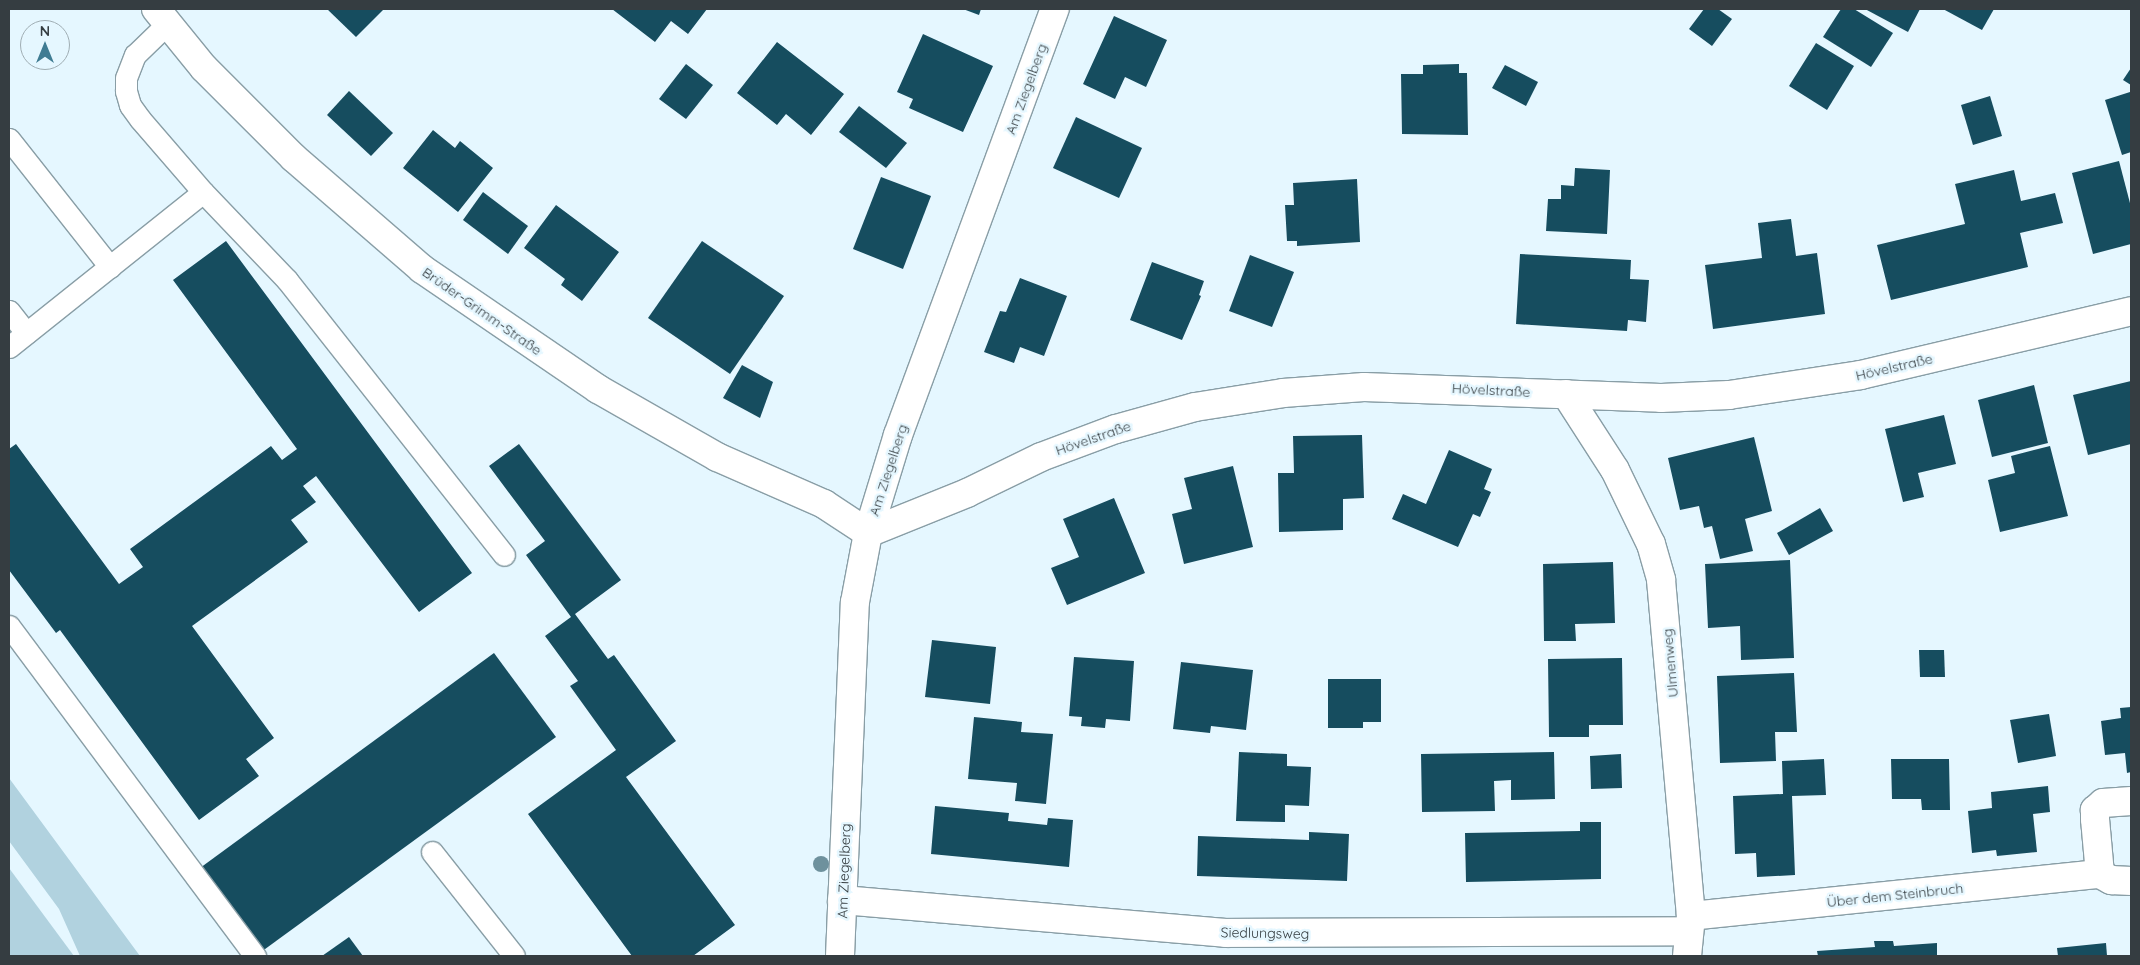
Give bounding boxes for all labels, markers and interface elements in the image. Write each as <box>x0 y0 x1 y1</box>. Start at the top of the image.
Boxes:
north arrow <box>20 20 70 70</box>
text: N <box>40 22 50 40</box>
street label: Am Ziegelberg <box>1002 41 1050 137</box>
street label: Brüder-Grimm-Straße <box>419 264 545 358</box>
street label: Hövelstraße <box>1854 350 1934 384</box>
street label: Hövelstraße <box>1451 380 1531 400</box>
street label: Hövelstraße <box>1053 417 1133 459</box>
street label: Am Ziegelberg <box>865 422 911 518</box>
street label: Ulmenweg <box>1659 628 1681 698</box>
street label: Am Ziegelberg <box>834 823 854 919</box>
street label: Über dem Steinbruch <box>1826 879 1964 911</box>
street label: Siedlungsweg <box>1220 924 1310 942</box>

